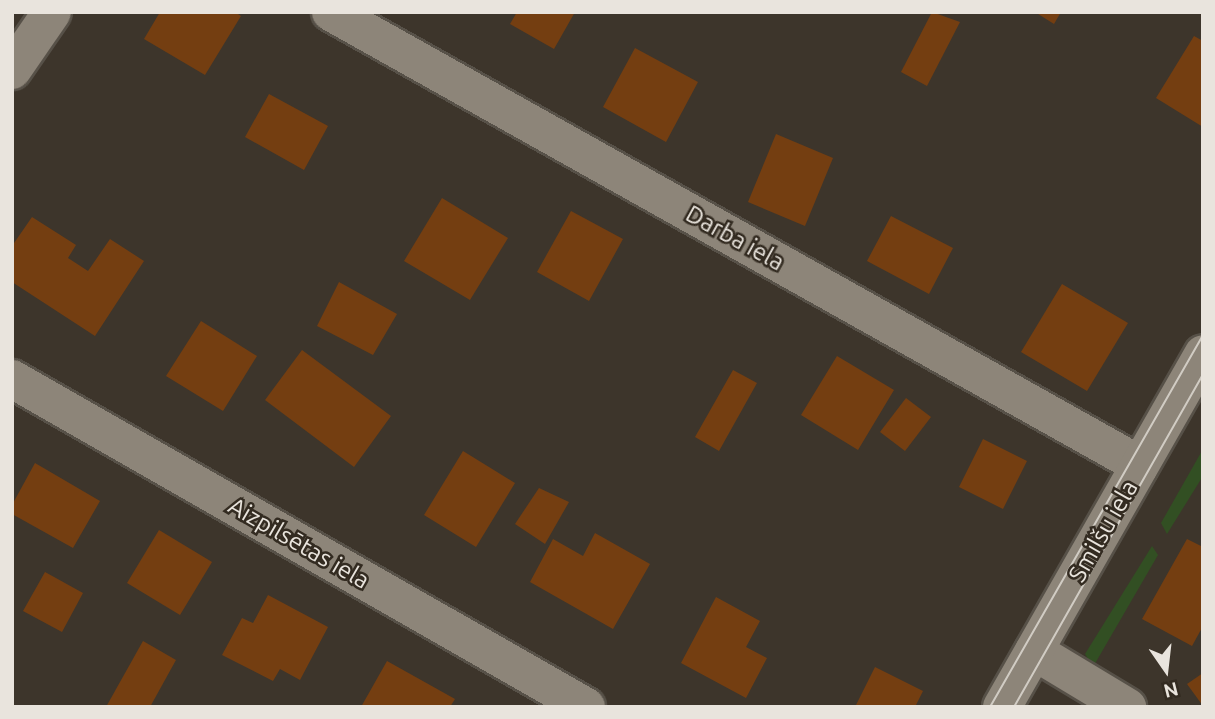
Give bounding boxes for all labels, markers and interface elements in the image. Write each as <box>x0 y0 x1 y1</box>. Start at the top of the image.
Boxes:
street label: Darba iela <box>681 199 789 277</box>
street label: Smilšu iela <box>1062 475 1144 587</box>
street label: Aizpilsētas iela <box>224 491 374 595</box>
north arrow <box>1131 635 1201 705</box>
text: N <box>1162 678 1181 703</box>

